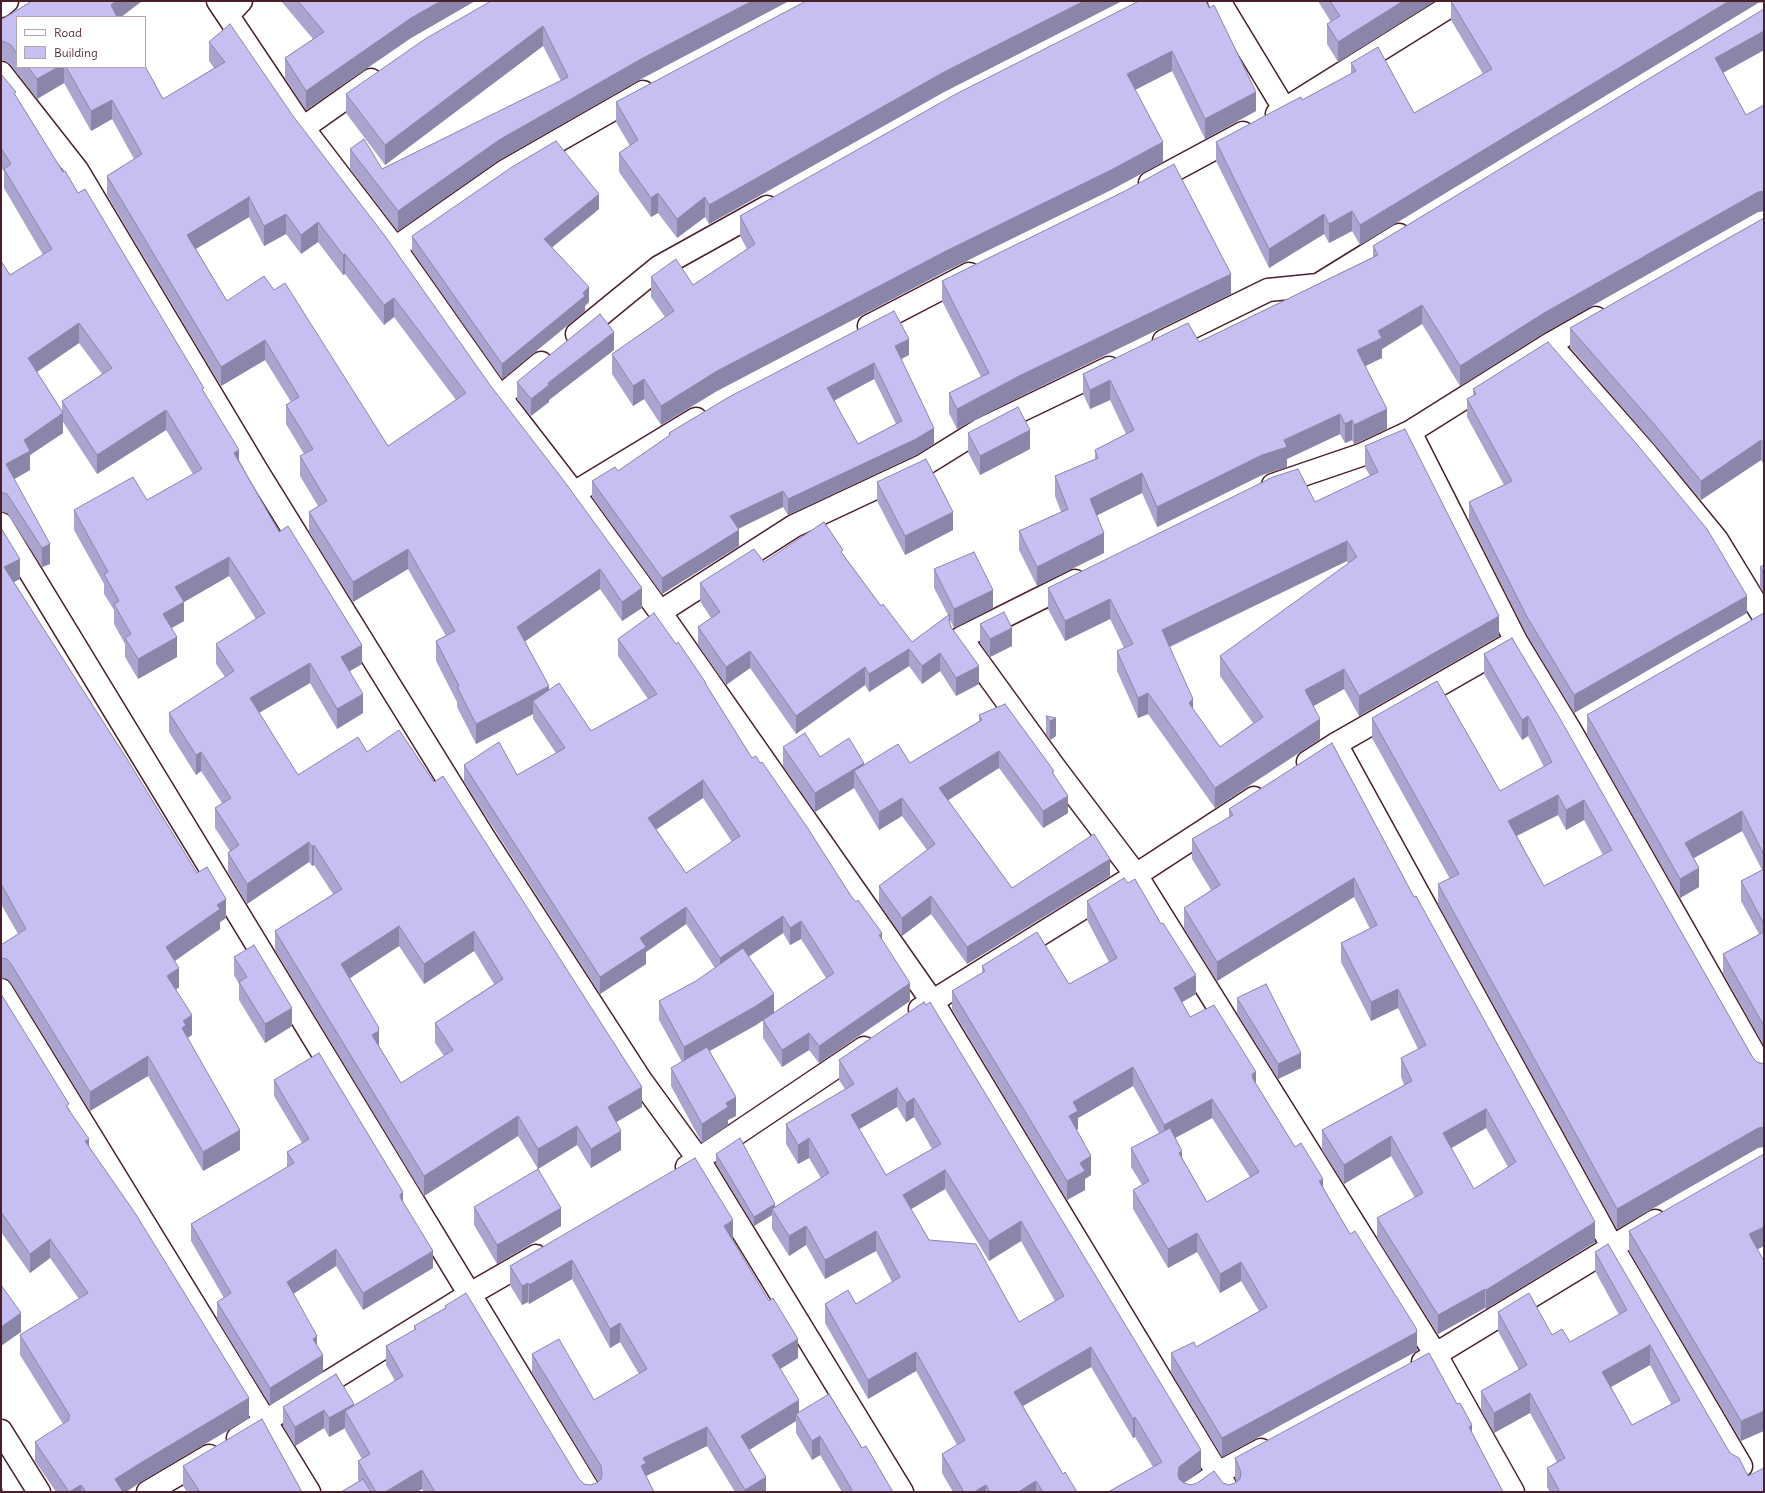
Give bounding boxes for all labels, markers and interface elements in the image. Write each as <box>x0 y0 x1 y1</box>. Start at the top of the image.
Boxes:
legend <box>16 16 146 68</box>
text: Road <box>54 25 82 40</box>
text: Building <box>54 45 98 60</box>

